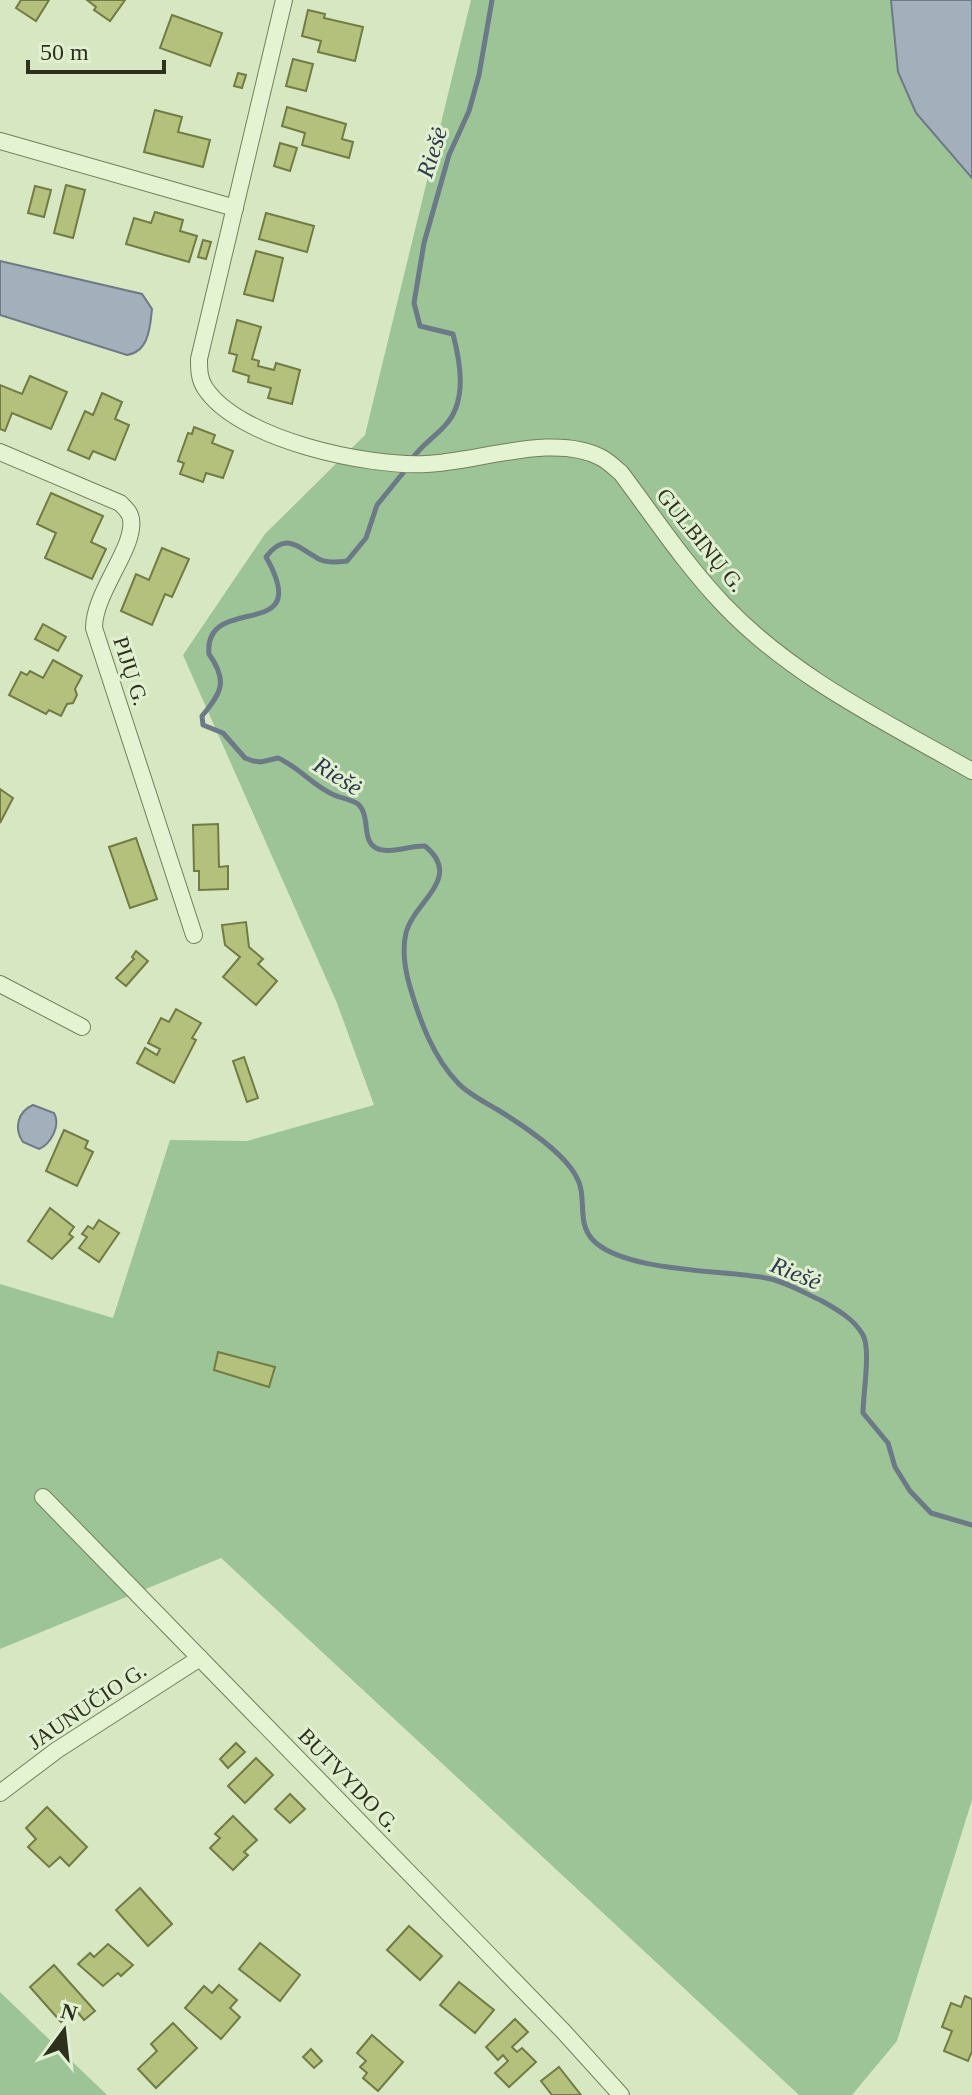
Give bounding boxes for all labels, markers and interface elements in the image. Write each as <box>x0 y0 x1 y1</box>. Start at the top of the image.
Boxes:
scale bar <box>28 24 164 74</box>
text: 50 m <box>40 39 89 65</box>
water label: Riešė <box>411 123 452 182</box>
street label: GULBINŲ G. <box>652 483 750 597</box>
street label: PIJŲ G. <box>108 633 154 709</box>
water label: Riešė <box>308 751 367 801</box>
water label: Riešė <box>766 1251 825 1295</box>
street label: JAUNUČIO G. <box>23 1657 151 1755</box>
street label: BUTVYDO G. <box>293 1723 405 1837</box>
north arrow <box>24 1991 104 2071</box>
text: N <box>58 1998 80 2026</box>

